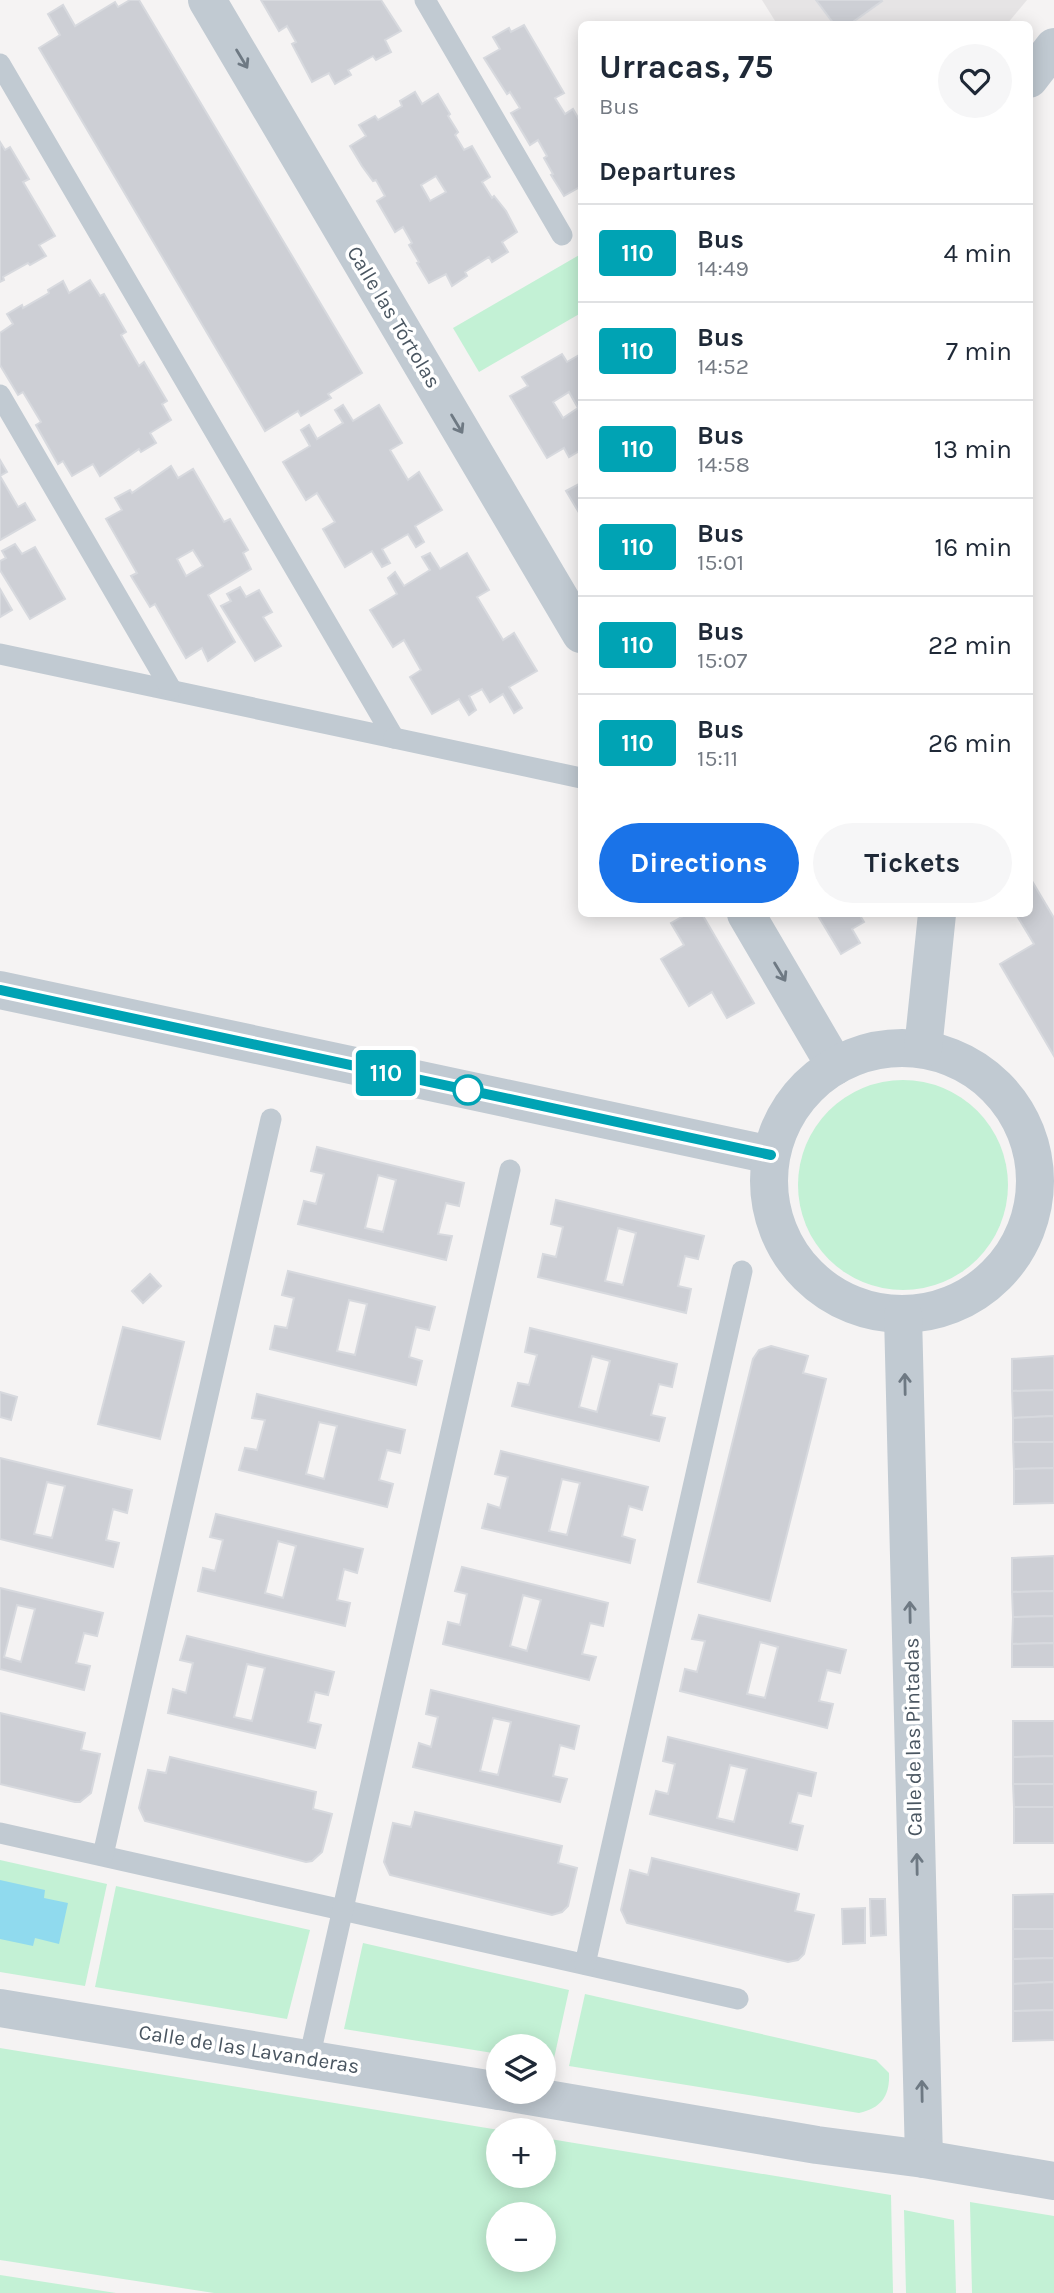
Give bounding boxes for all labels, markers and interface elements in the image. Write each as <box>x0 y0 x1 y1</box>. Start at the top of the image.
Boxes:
button: heart <box>938 44 1012 118</box>
one-way arrow <box>235 48 249 68</box>
text: Urracas, 75 <box>599 48 774 86</box>
text: Bus <box>599 93 639 120</box>
text: Departures <box>599 156 736 187</box>
text: Bus <box>697 224 744 255</box>
text: 4 min <box>944 238 1012 269</box>
text: 110 <box>621 239 654 267</box>
street label: Calle las Tórtolas <box>342 242 446 392</box>
text: 14:49 <box>697 255 749 282</box>
text: Bus <box>697 322 744 353</box>
text: 7 min <box>946 336 1012 367</box>
text: 110 <box>621 337 654 365</box>
text: 14:52 <box>697 353 749 380</box>
one-way arrow <box>450 413 464 433</box>
text: Bus <box>697 420 744 451</box>
text: 13 min <box>934 434 1012 465</box>
text: 110 <box>621 435 654 463</box>
text: 14:58 <box>697 451 750 478</box>
text: Bus <box>697 518 744 549</box>
text: 16 min <box>935 532 1012 563</box>
text: 110 <box>621 533 654 561</box>
text: 15:01 <box>697 549 744 576</box>
text: Bus <box>697 616 744 647</box>
text: 22 min <box>928 630 1012 661</box>
text: 110 <box>621 631 654 659</box>
text: 15:07 <box>697 647 747 674</box>
text: Bus <box>697 714 744 745</box>
text: 26 min <box>928 728 1012 759</box>
text: 110 <box>621 729 654 757</box>
text: 15:11 <box>697 745 738 772</box>
button: Directions <box>599 823 799 903</box>
button: Tickets <box>813 823 1012 903</box>
one-way arrow <box>773 962 787 982</box>
line badge: 110 <box>346 1050 426 1096</box>
text: 110 <box>370 1059 402 1087</box>
unlabelled marker <box>453 1075 483 1105</box>
one-way arrow <box>898 1373 911 1396</box>
one-way arrow <box>904 1601 917 1624</box>
street label: Calle de las Pintadas <box>899 1637 927 1837</box>
one-way arrow <box>910 1853 923 1876</box>
street label: Calle de las Lavanderas <box>137 2020 361 2078</box>
map controls <box>486 2034 556 2272</box>
button: layers <box>486 2034 556 2104</box>
one-way arrow <box>916 2080 929 2103</box>
button: + <box>486 2118 556 2188</box>
button: − <box>486 2202 556 2272</box>

